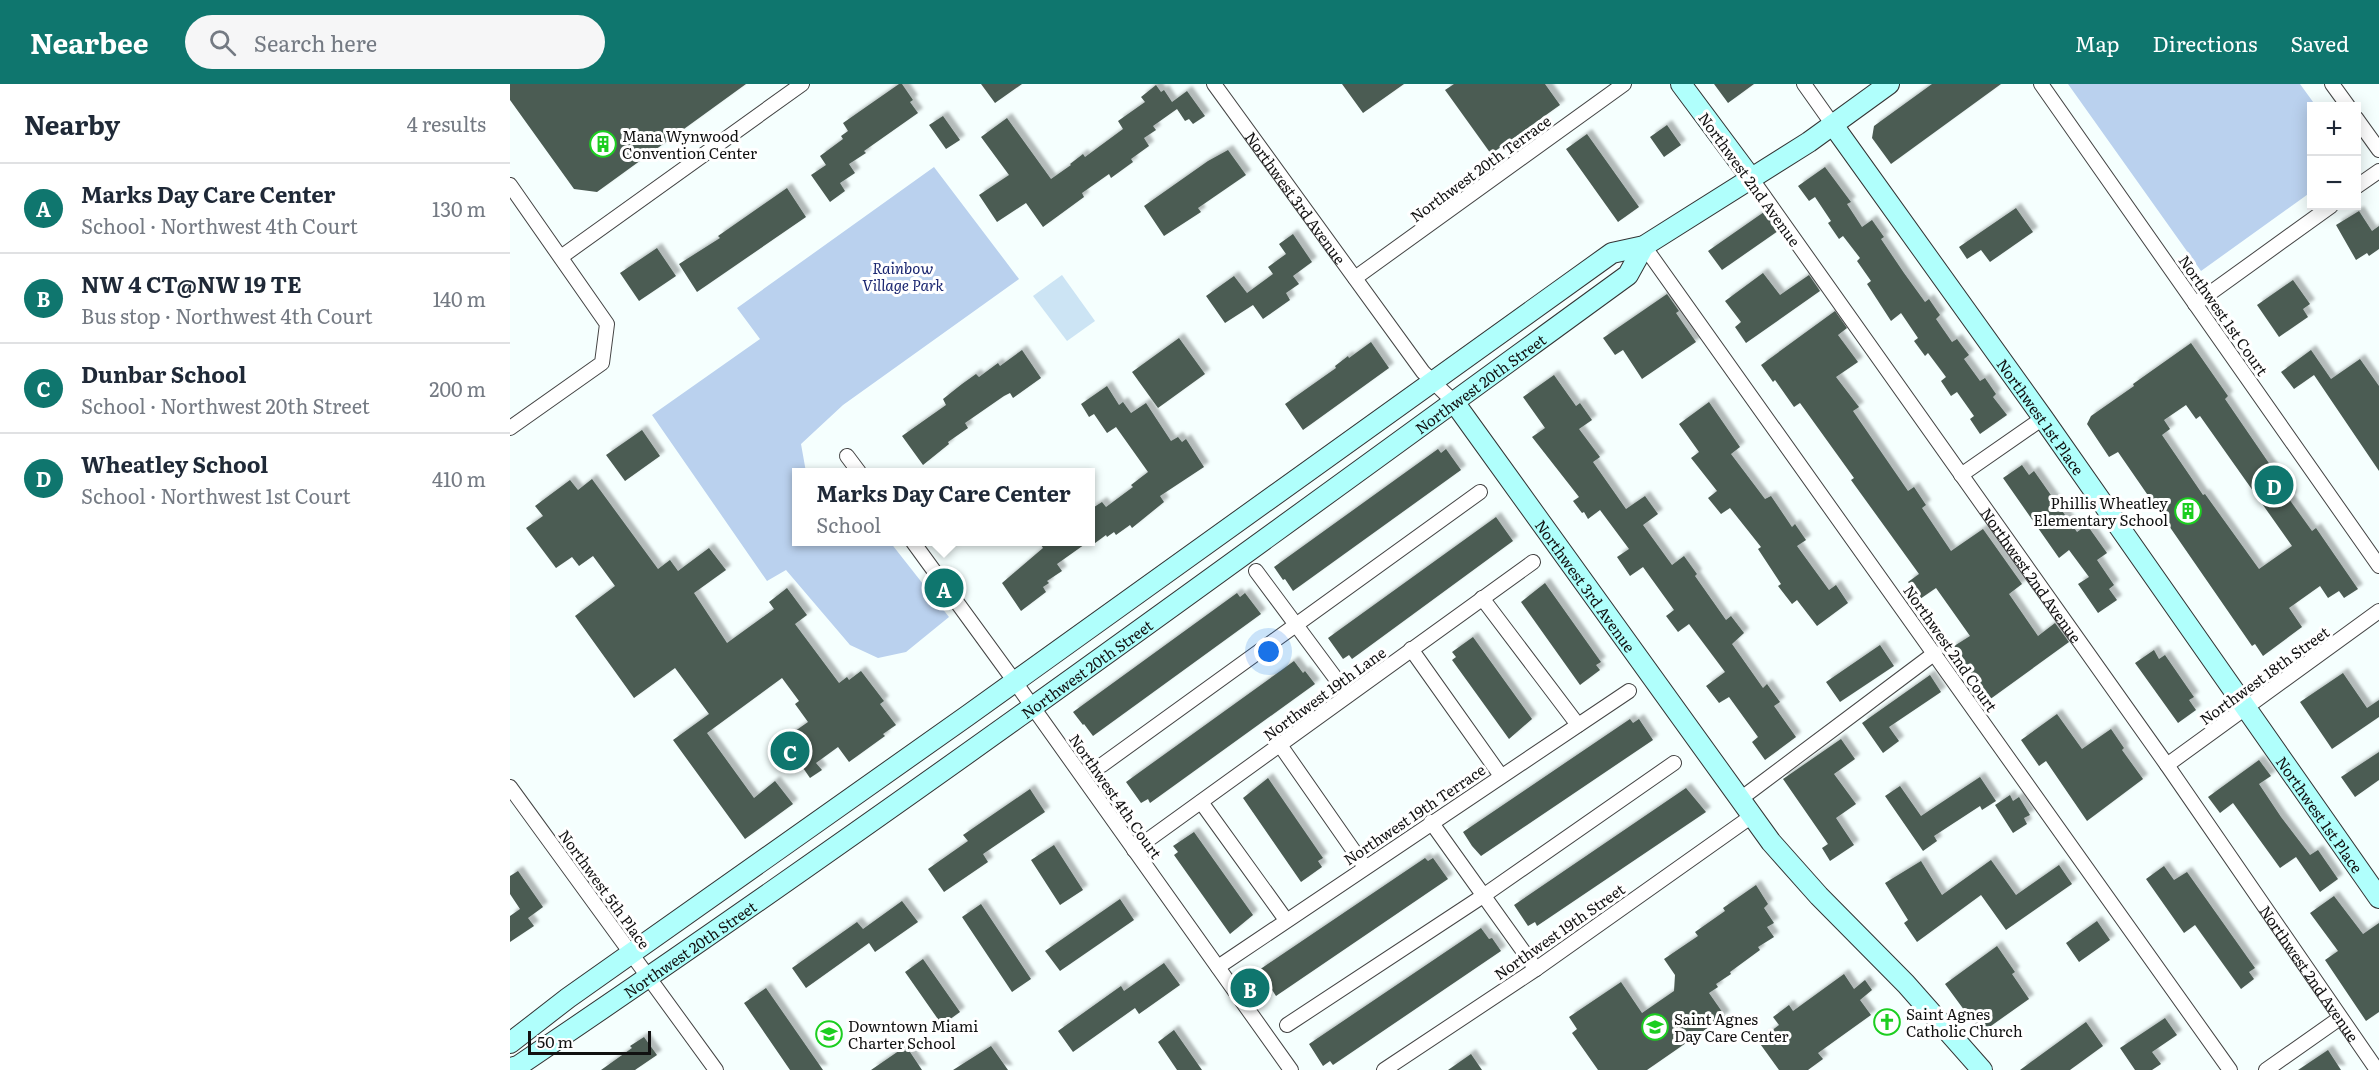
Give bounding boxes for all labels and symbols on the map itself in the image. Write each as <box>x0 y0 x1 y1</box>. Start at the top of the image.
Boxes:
street label: Northwest 2nd Avenue <box>1693 107 1807 251</box>
street label: Northwest 20th Terrace <box>1405 109 1555 227</box>
place label: Mana Wynwood Convention Center <box>622 124 757 164</box>
street label: Northwest 3rd Avenue <box>1240 126 1352 269</box>
building icon: Mana Wynwood Convention Center <box>588 129 618 159</box>
street label: Northwest 1st Court <box>2174 250 2274 380</box>
park label: Rainbow Village Park <box>862 256 944 296</box>
street label: Northwest 20th Street <box>1410 327 1550 439</box>
street label: Northwest 1st Place <box>1992 353 2091 479</box>
pin: D <box>2254 462 2294 508</box>
place label: Phillis Wheatley Elementary School <box>2033 491 2168 531</box>
building icon: Phillis Wheatley Elementary School <box>2173 496 2203 526</box>
street label: Northwest 2nd Avenue <box>1976 502 2088 647</box>
street label: Northwest 3rd Avenue <box>1530 514 1642 657</box>
pin: A <box>924 566 964 610</box>
street label: Northwest 2nd Court <box>1898 580 2004 716</box>
street label: Northwest 20th Street <box>1016 613 1157 723</box>
street label: Northwest 18th Street <box>2194 620 2334 730</box>
your location <box>1254 637 1283 666</box>
street label: Northwest 19th Lane <box>1258 640 1390 745</box>
pin: C <box>770 728 810 774</box>
street label: Northwest 4th Court <box>1064 729 1168 863</box>
street label: Northwest 1st Place <box>2271 751 2369 877</box>
street label: Northwest 19th Terrace <box>1338 758 1490 870</box>
street label: Northwest 5th Place <box>554 825 656 954</box>
street label: Northwest 19th Street <box>1489 877 1629 985</box>
street label: Northwest 20th Street <box>618 894 761 1003</box>
street label: Northwest 2nd Avenue <box>2255 900 2366 1046</box>
pin: B <box>1230 966 1270 1010</box>
place label: Saint Agnes Catholic Church <box>1906 1002 2023 1042</box>
place label: Saint Agnes Day Care Center <box>1674 1007 1789 1047</box>
church icon: Saint Agnes Catholic Church <box>1872 1007 1902 1037</box>
school or university icon: Saint Agnes Day Care Center <box>1640 1012 1670 1042</box>
place label: Downtown Miami Charter School <box>848 1014 978 1054</box>
school or university icon: Downtown Miami Charter School <box>814 1019 844 1049</box>
scale bar <box>528 1028 651 1056</box>

